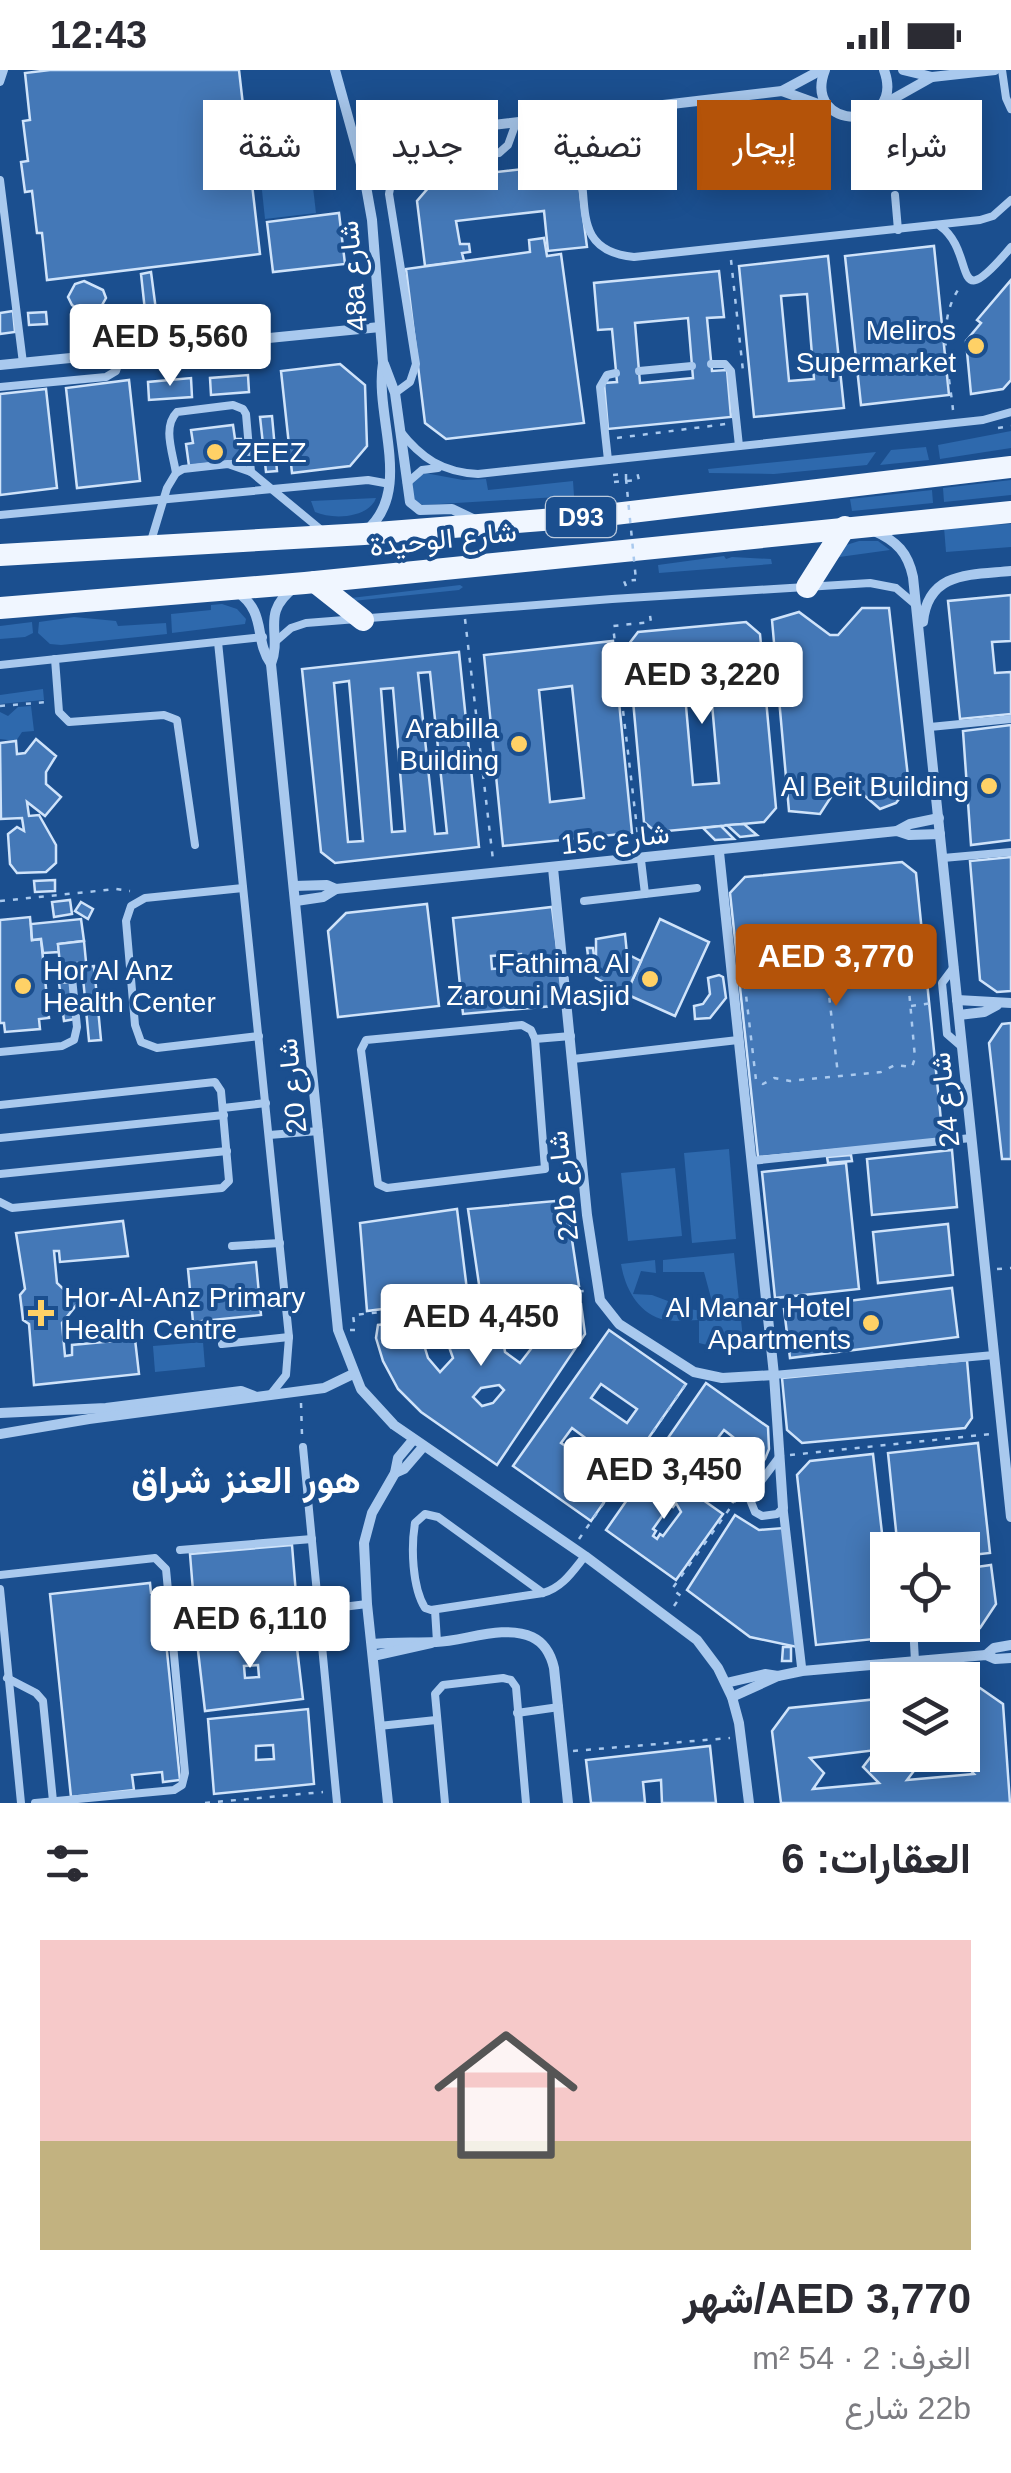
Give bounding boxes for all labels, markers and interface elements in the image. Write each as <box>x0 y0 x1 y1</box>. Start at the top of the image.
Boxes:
text: 12:43 <box>50 14 147 56</box>
chip: شقة <box>203 100 336 190</box>
chip: جديد <box>356 100 498 190</box>
chip: تصفية <box>518 100 677 190</box>
chip: إيجار <box>697 100 831 190</box>
chip: شراء <box>851 100 982 190</box>
street label: 48a شارع <box>333 219 376 333</box>
pin: AED 5,560 <box>56 304 284 389</box>
place label: Meliros Supermarket <box>796 315 956 378</box>
text: AED 5,560 <box>92 318 248 354</box>
marker: Meliros Supermarket <box>965 335 987 357</box>
place label: ZEEZ <box>235 437 307 468</box>
marker: ZEEZ <box>204 441 226 463</box>
road number: D93 <box>546 497 616 537</box>
street label: شارع الوحيدة <box>368 516 519 565</box>
pin: AED 3,220 <box>588 642 816 727</box>
text: AED 3,220 <box>624 656 780 692</box>
place label: Arabilla Building <box>399 713 499 776</box>
marker: Arabilla Building <box>508 733 530 755</box>
place label: Al Beit Building <box>781 771 969 802</box>
marker: Al Beit Building <box>978 775 1000 797</box>
street label: 15c شارع <box>559 818 671 863</box>
pin: AED 3,770 <box>722 924 950 1009</box>
text: AED 3,770 <box>758 938 914 974</box>
place label: Fathima Al Zarouni Masjid <box>446 948 630 1011</box>
place label: Hor Al Anz Health Center <box>43 955 216 1018</box>
marker: Fathima Al Zarouni Masjid <box>639 968 661 990</box>
marker: Hor Al Anz Health Center <box>12 975 34 997</box>
street label: شارع 20 <box>272 1037 315 1135</box>
street label: شارع 24 <box>925 1051 968 1149</box>
street label: 22b شارع <box>542 1129 587 1243</box>
place label: Hor-Al-Anz Primary Health Centre <box>64 1282 305 1345</box>
pin: AED 4,450 <box>367 1284 595 1369</box>
place label: Al Manar Hotel Apartments <box>666 1292 851 1355</box>
text: AED 4,450 <box>403 1298 559 1334</box>
marker: Hor-Al-Anz Primary Health Centre <box>28 1300 54 1326</box>
marker: Al Manar Hotel Apartments <box>860 1312 882 1334</box>
pin: AED 3,450 <box>550 1437 778 1522</box>
text: AED 3,450 <box>586 1451 742 1487</box>
district label: هور العنز شراق <box>131 1459 361 1504</box>
map controls <box>870 1532 980 1772</box>
button: locate <box>870 1532 980 1642</box>
pin: AED 6,110 <box>136 1586 364 1671</box>
text: AED 6,110 <box>173 1600 327 1636</box>
button: layers <box>870 1662 980 1772</box>
text: العقارات: 6 <box>781 1835 971 1882</box>
icon: filters <box>40 1836 95 1891</box>
icon: home <box>416 2005 596 2185</box>
text: AED 3,770/شهر <box>683 2275 971 2322</box>
text: الغرف: 2 · 54 m² <box>752 2340 971 2376</box>
text: 22b شارع <box>844 2390 971 2426</box>

